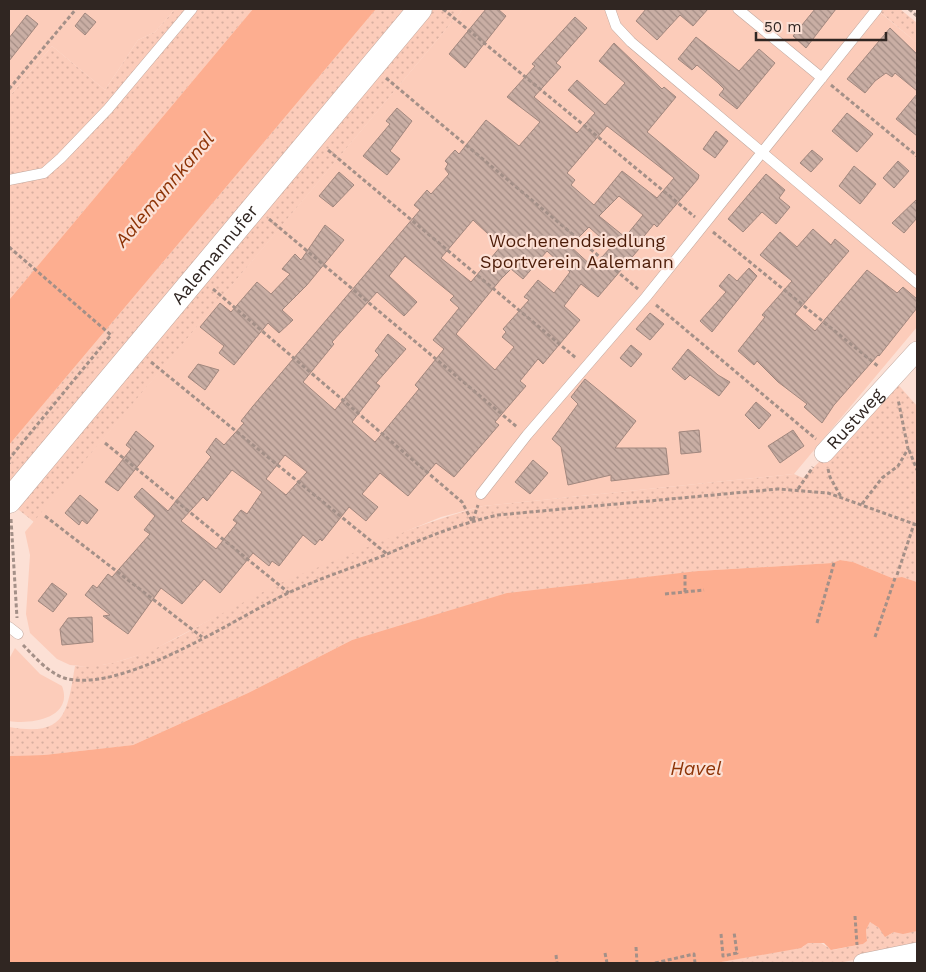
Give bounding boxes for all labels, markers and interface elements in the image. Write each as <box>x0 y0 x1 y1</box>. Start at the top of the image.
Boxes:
scale bar <box>756 10 886 42</box>
text: 50 m <box>764 18 801 36</box>
water label: Aalemannkanal <box>109 127 219 252</box>
street label: Aalemannufer <box>167 200 262 308</box>
park label: Wochenendsiedlung Sportverein Aalemann <box>480 230 674 272</box>
street label: Rustweg <box>822 384 888 453</box>
water label: Havel <box>670 757 722 780</box>

